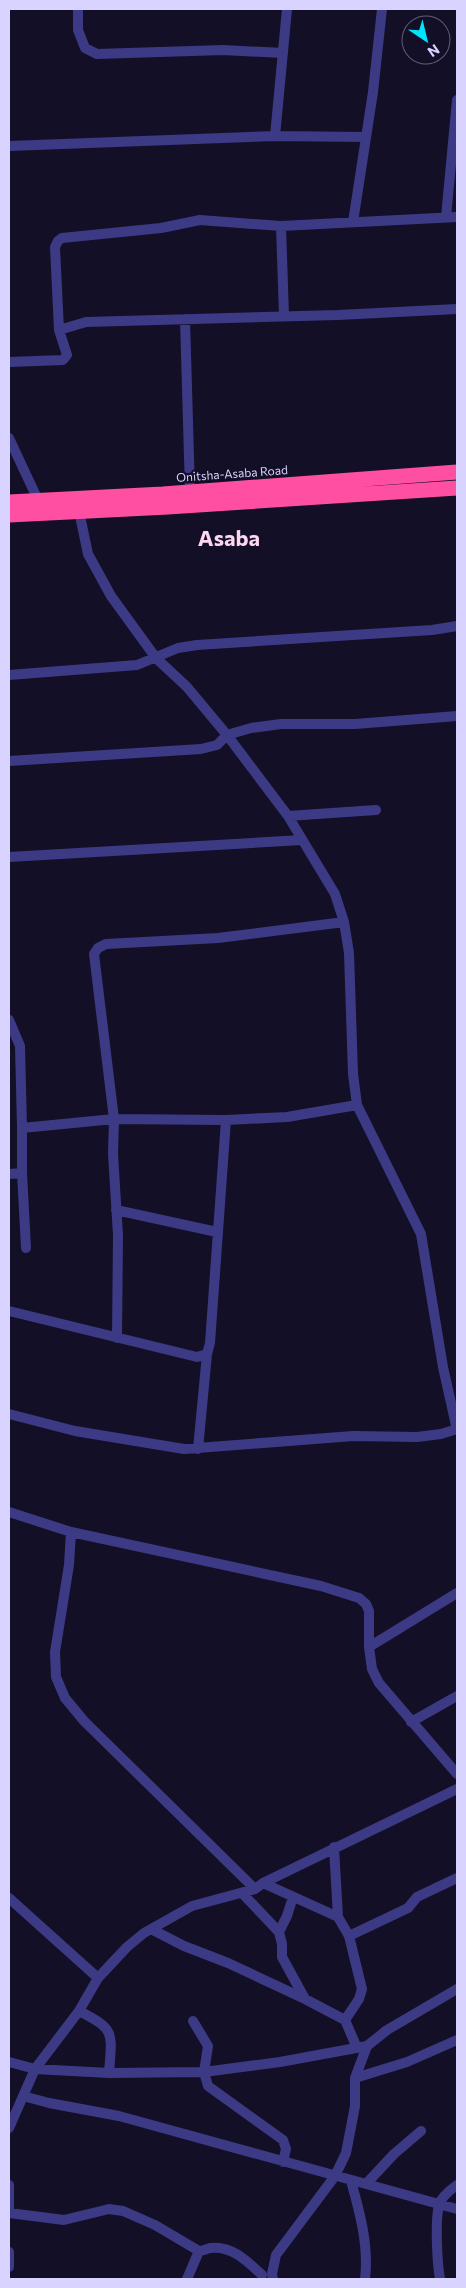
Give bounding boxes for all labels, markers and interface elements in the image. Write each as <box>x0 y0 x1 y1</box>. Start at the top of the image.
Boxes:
north arrow <box>401 15 451 65</box>
text: N <box>425 41 443 61</box>
street label: Onitsha-Asaba Road <box>176 462 288 484</box>
district label: Asaba <box>198 524 260 551</box>

